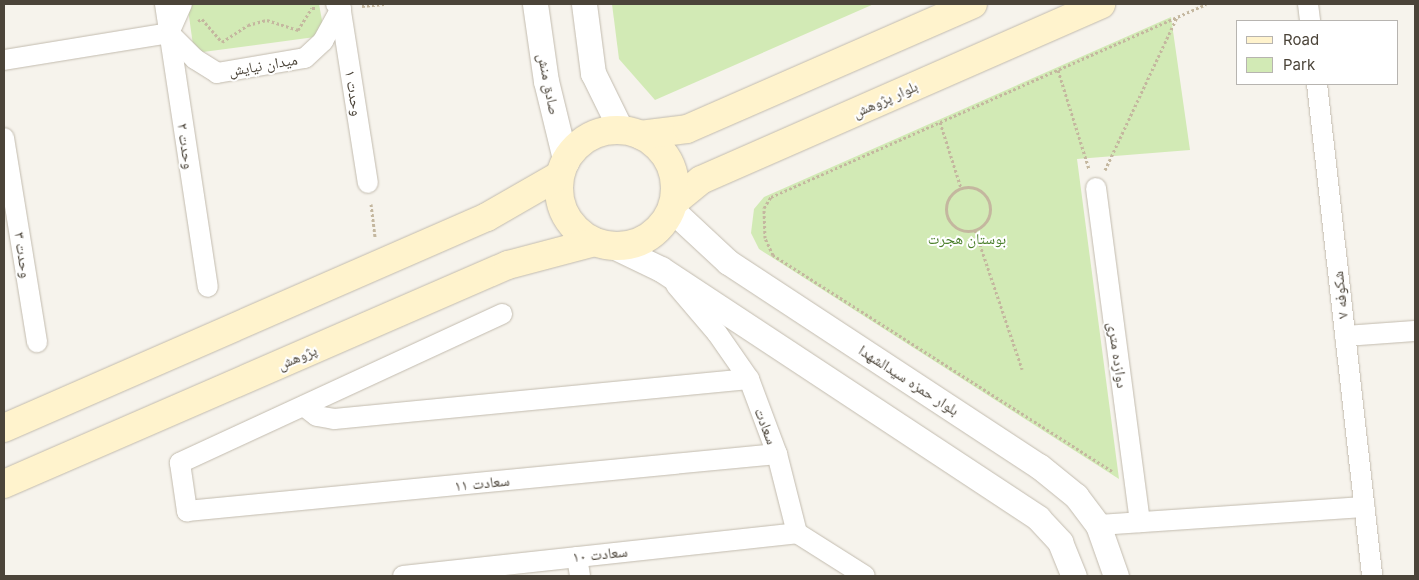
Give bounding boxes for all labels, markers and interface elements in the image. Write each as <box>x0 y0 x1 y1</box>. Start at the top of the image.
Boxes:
legend <box>1236 20 1399 85</box>
text: Road <box>1283 30 1319 49</box>
street label: میدان نیایش <box>227 50 299 80</box>
street label: صادق منش <box>534 52 564 116</box>
text: Park <box>1283 55 1315 74</box>
street label: وحدت ۱ <box>341 69 367 117</box>
street label: بلوار پژوهش <box>850 77 920 121</box>
street label: وحدت ۲ <box>173 122 199 170</box>
park label: بوستان هجرت <box>928 230 1006 248</box>
street label: وحدت ۳ <box>10 231 36 279</box>
street label: شکوفه ۷ <box>1329 270 1351 320</box>
street label: دوازده متری <box>1104 321 1132 389</box>
street label: پژوهش <box>275 341 319 373</box>
street label: بلوار حمزه سیدالشهدا <box>855 341 963 419</box>
street label: سعادت <box>751 405 781 447</box>
street label: سعادت ۱۱ <box>454 471 510 495</box>
street label: سعادت ۱۰ <box>572 542 628 566</box>

